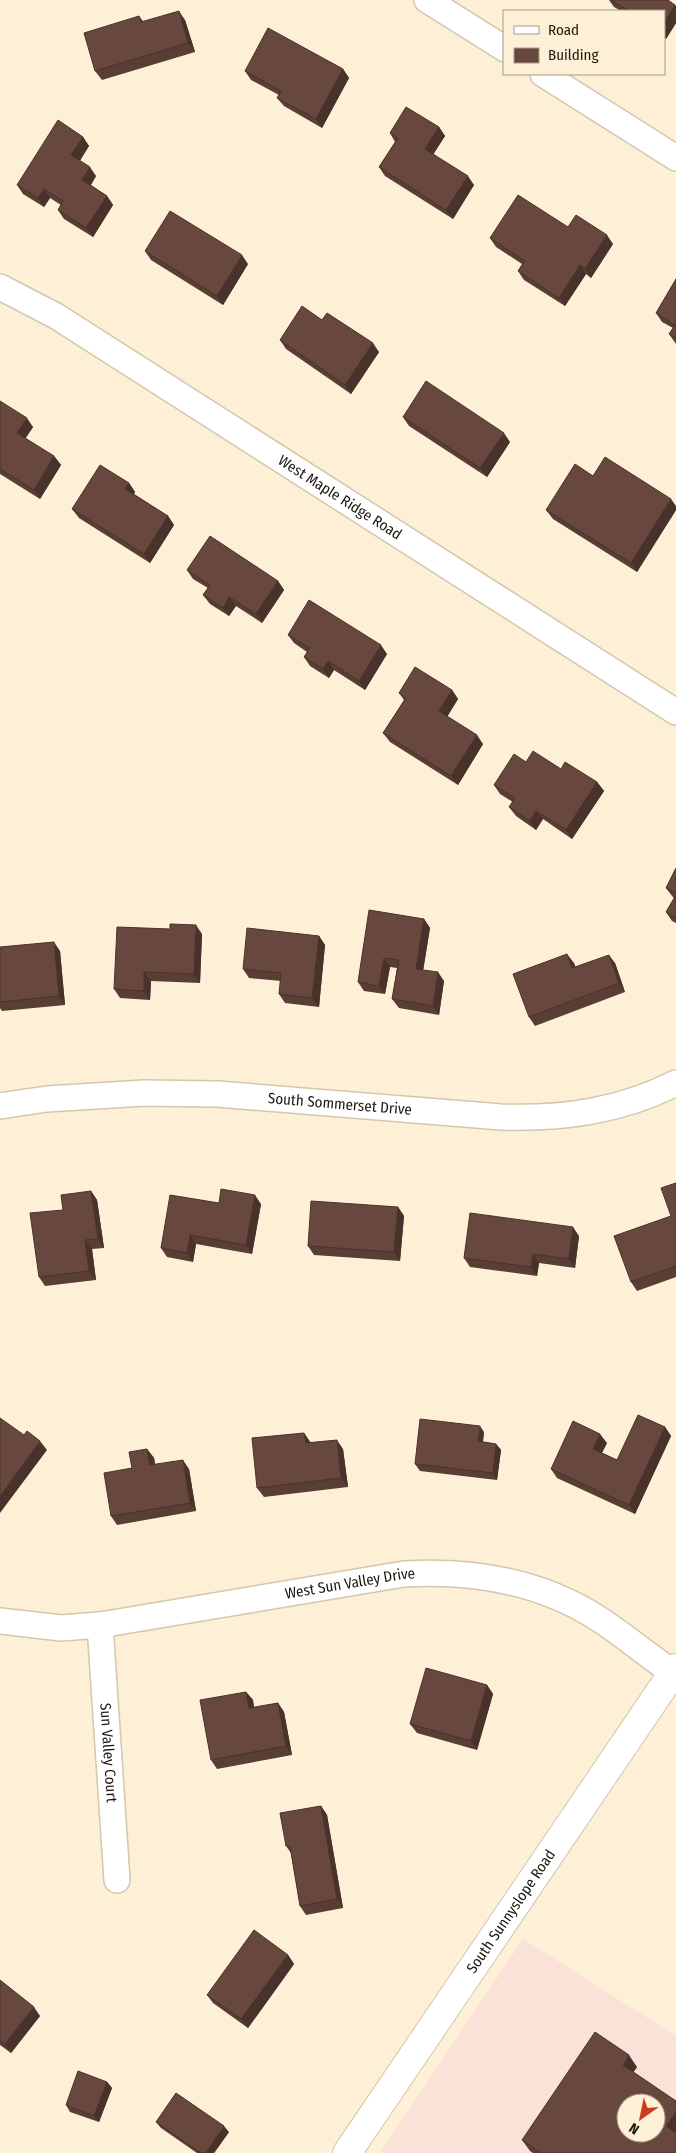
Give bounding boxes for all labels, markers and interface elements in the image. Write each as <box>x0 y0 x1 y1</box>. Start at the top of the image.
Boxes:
legend <box>503 10 666 75</box>
text: Road <box>548 21 579 39</box>
text: Building <box>548 46 599 64</box>
street label: West Maple Ridge Road <box>275 451 405 543</box>
street label: South Sommerset Drive <box>267 1089 413 1119</box>
street label: West Sun Valley Drive <box>284 1564 415 1603</box>
street label: Sun Valley Court <box>96 1702 121 1803</box>
street label: South Sunnyslope Road <box>463 1846 559 1977</box>
north arrow <box>616 2093 666 2143</box>
text: N <box>626 2119 642 2138</box>

